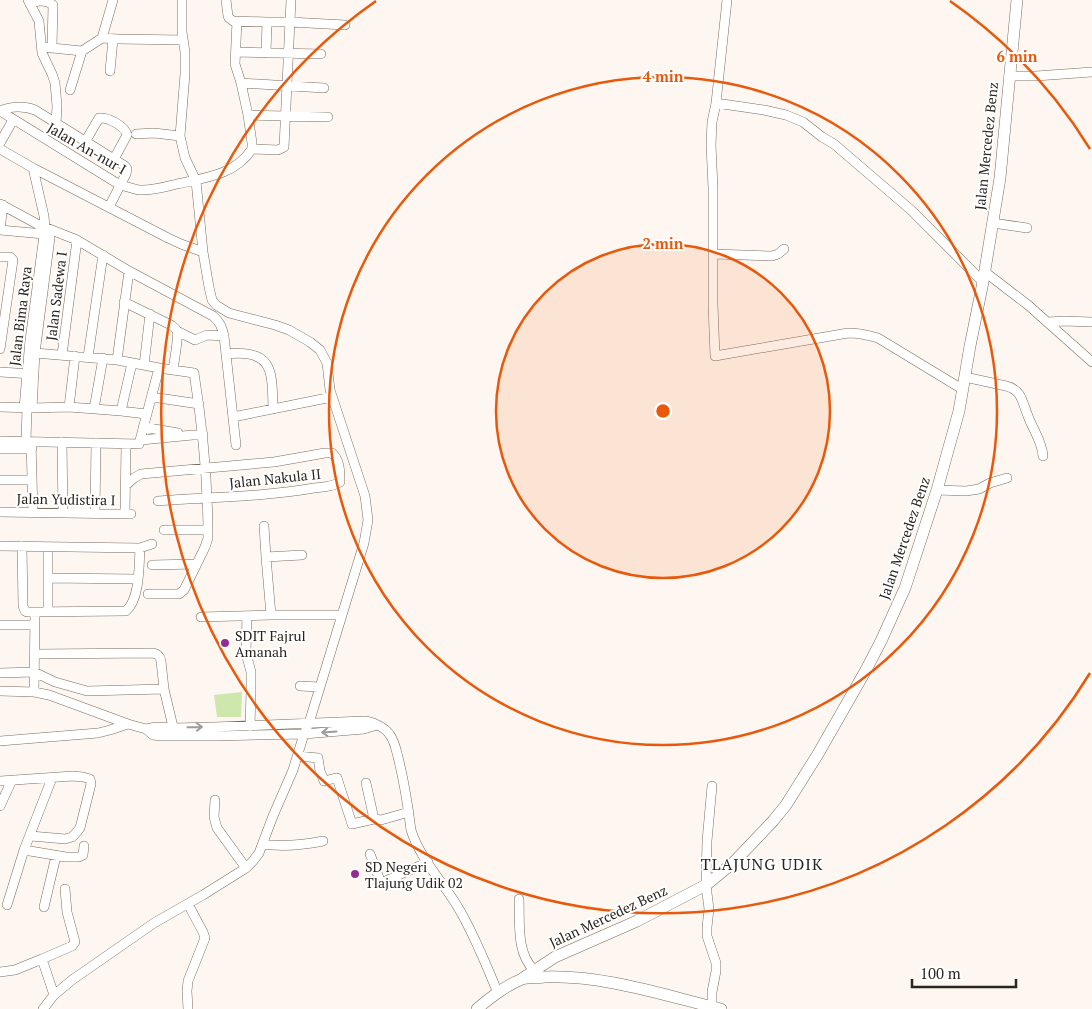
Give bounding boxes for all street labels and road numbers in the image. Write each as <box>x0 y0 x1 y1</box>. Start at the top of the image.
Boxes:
street label: Jalan Mercedez Benz <box>970 81 1002 211</box>
street label: Jalan An-nur I <box>44 118 130 178</box>
street label: Jalan Sadewa I <box>41 250 71 342</box>
street label: Jalan Bima Raya <box>4 265 36 367</box>
street label: Jalan Nakula II <box>228 464 322 492</box>
street label: Jalan Mercedez Benz <box>874 474 934 602</box>
street label: Jalan Yudistira I <box>16 489 116 509</box>
street label: Jalan Mercedez Benz <box>546 880 670 952</box>

